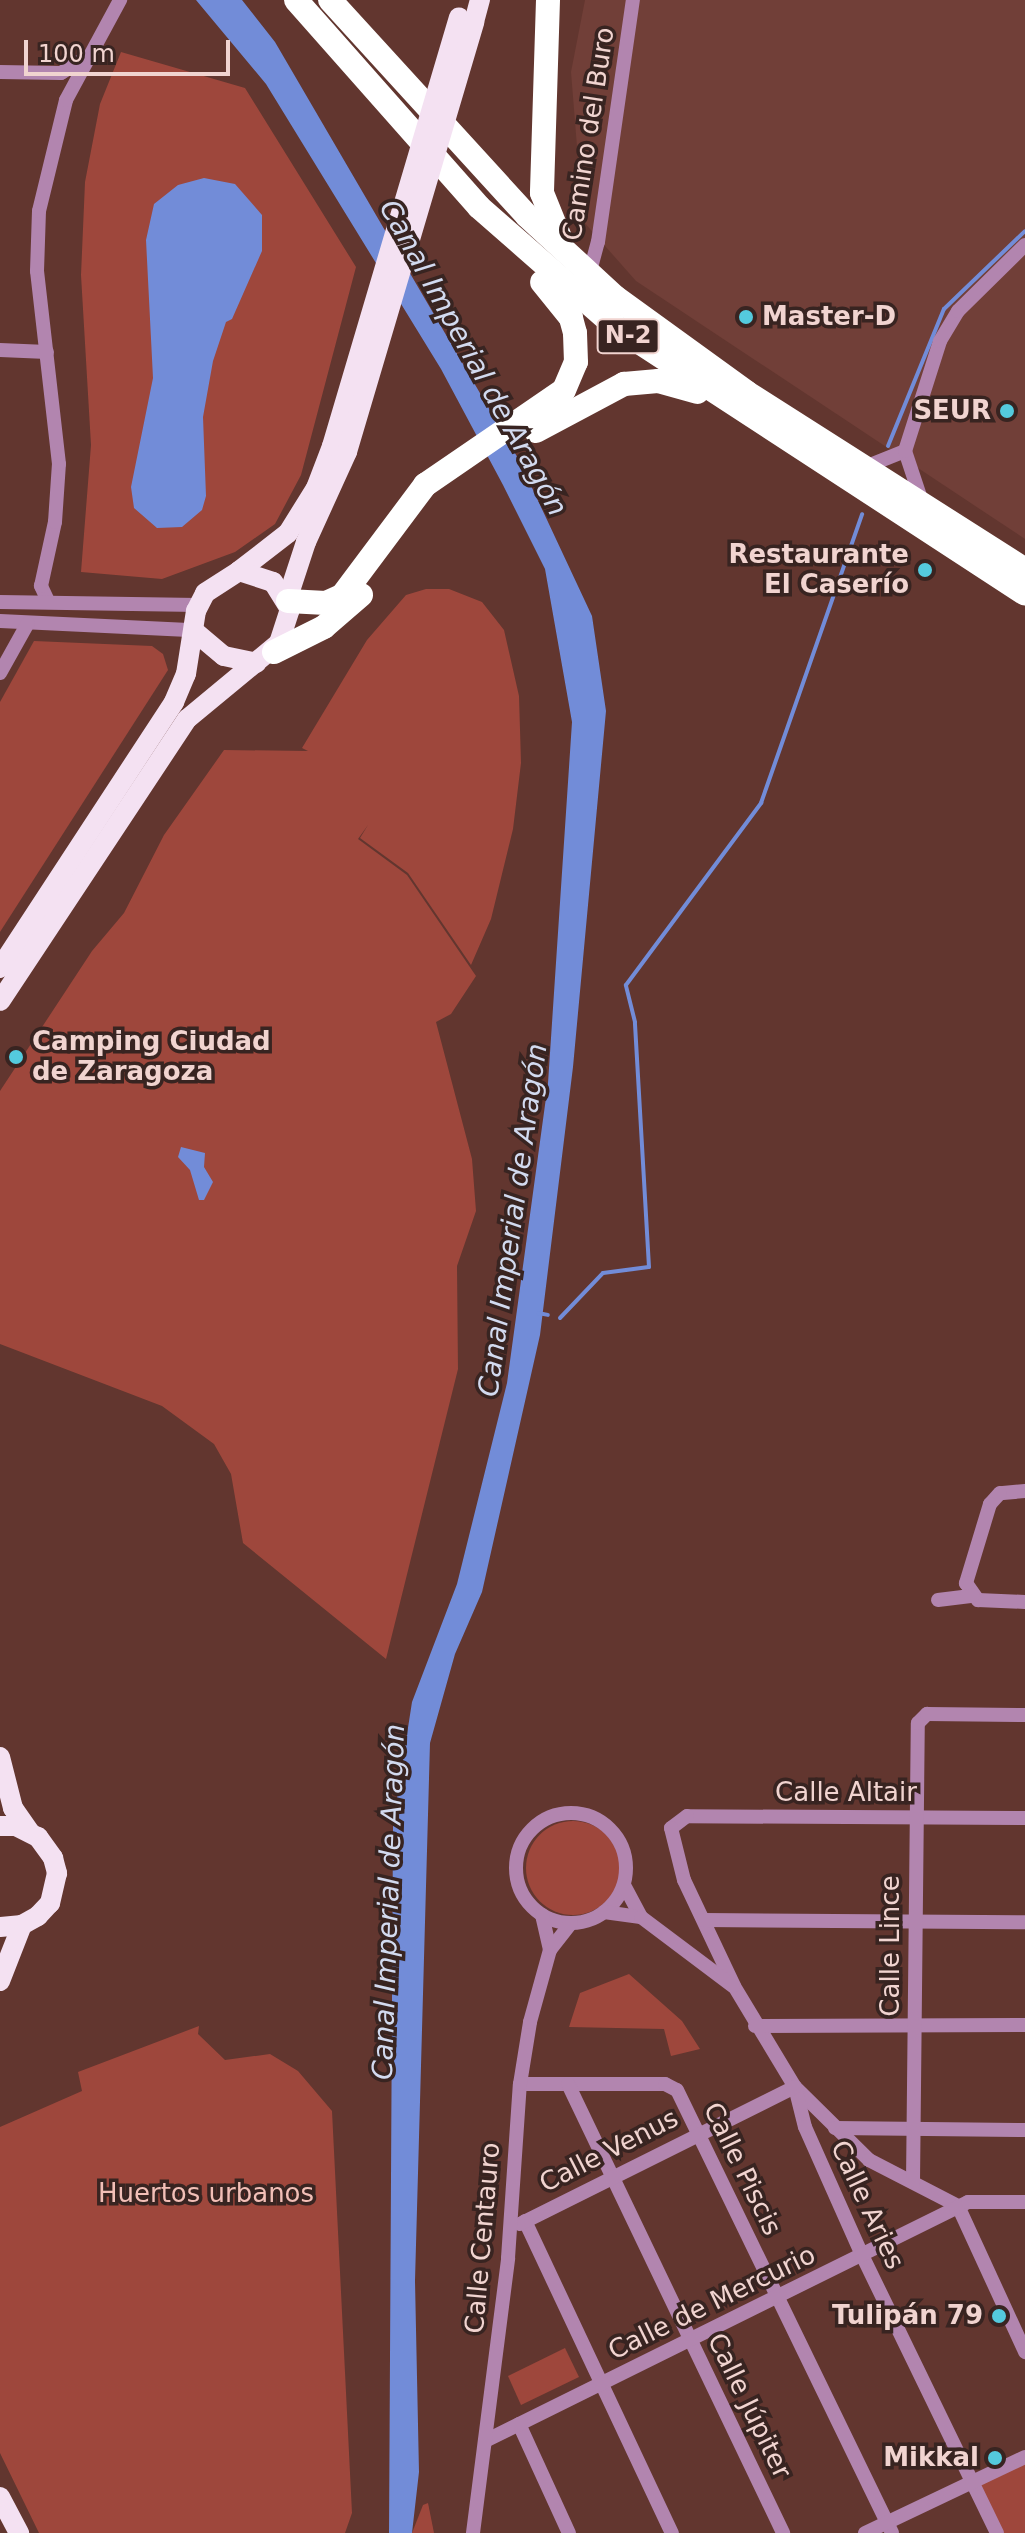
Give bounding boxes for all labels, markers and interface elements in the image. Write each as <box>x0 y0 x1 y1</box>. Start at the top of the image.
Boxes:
scale bar <box>28 24 234 74</box>
street label: Camino del Buro <box>557 25 621 243</box>
text: 100 m <box>38 40 115 68</box>
water label: Canal Imperial de Aragón <box>372 194 574 522</box>
place label: Master-D <box>762 301 896 333</box>
marker: Master-D <box>737 308 755 326</box>
road number: N-2 <box>596 316 660 356</box>
place label: SEUR <box>913 395 991 427</box>
marker: SEUR <box>998 402 1016 420</box>
place label: Restaurante El Caserío <box>728 539 909 600</box>
marker: Restaurante El Caserío <box>916 561 934 579</box>
place label: Camping Ciudad de Zaragoza <box>32 1026 271 1088</box>
water label: Canal Imperial de Aragón <box>472 1041 554 1399</box>
marker: Camping Ciudad de Zaragoza <box>7 1048 25 1066</box>
water label: Canal Imperial de Aragón <box>366 1723 412 2081</box>
street label: Calle Altair <box>775 1777 917 1809</box>
street label: Calle Lince <box>875 1875 907 2017</box>
street label: Calle Piscis <box>696 2098 788 2240</box>
street label: Calle Venus <box>535 2103 683 2199</box>
street label: Calle Aries <box>824 2136 910 2274</box>
street label: Calle Centauro <box>459 2141 507 2335</box>
park label: Huertos urbanos <box>98 2178 314 2210</box>
street label: Calle de Mercurio <box>603 2239 821 2367</box>
place label: Tulipán 79 <box>832 2300 983 2332</box>
marker: Tulipán 79 <box>990 2307 1008 2325</box>
street label: Calle Júpiter <box>700 2328 798 2484</box>
place label: Mikkal <box>883 2442 979 2474</box>
marker: Mikkal <box>986 2449 1004 2467</box>

